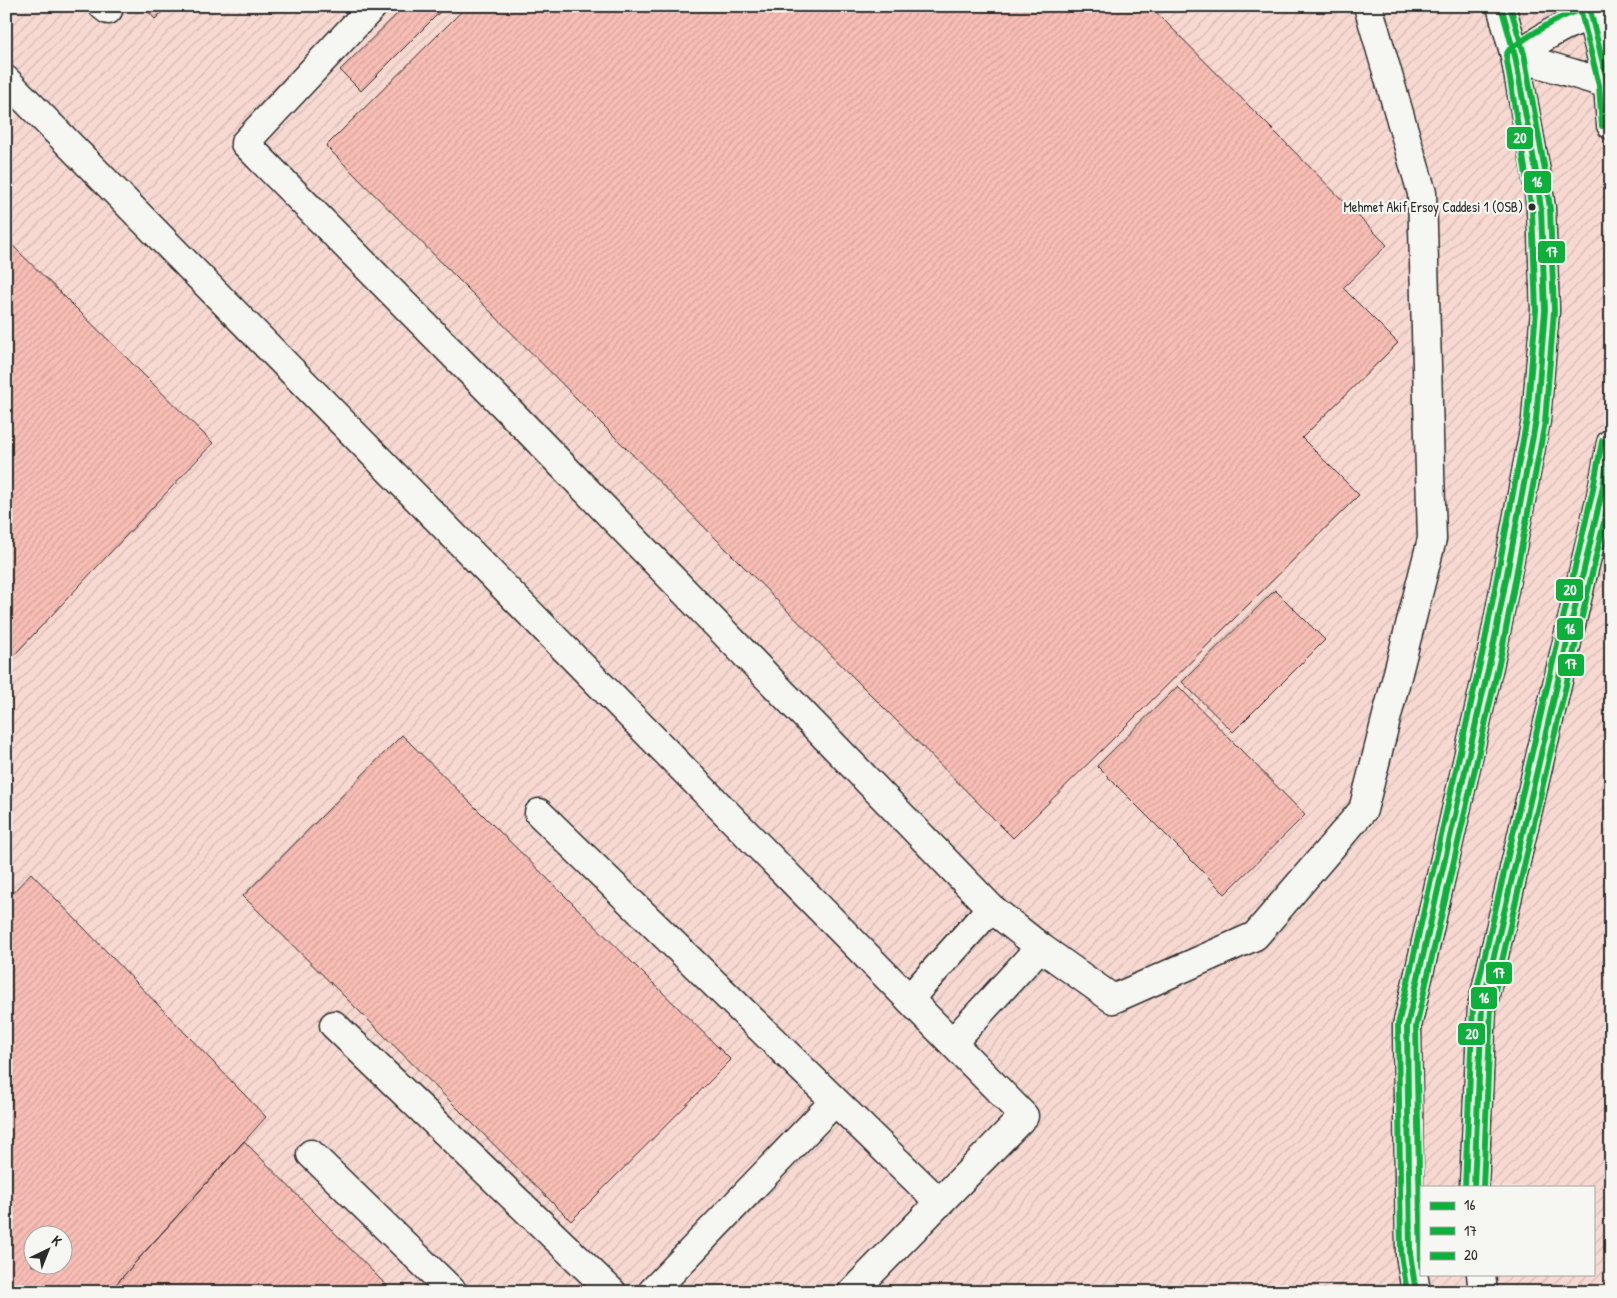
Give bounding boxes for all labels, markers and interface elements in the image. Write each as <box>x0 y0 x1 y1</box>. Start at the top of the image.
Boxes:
line badge: 20 <box>1506 126 1534 150</box>
text: 20 <box>1514 128 1527 147</box>
line badge: 16 <box>1523 170 1552 194</box>
text: 16 <box>1532 172 1543 191</box>
place label: Mehmet Akif Ersoy Caddesi 1 (OSB) <box>1344 197 1523 217</box>
marker: Mehmet Akif Ersoy Caddesi 1 (OSB) <box>1527 202 1537 212</box>
line badge: 17 <box>1537 240 1566 264</box>
text: 17 <box>1546 242 1558 261</box>
line badge: 20 <box>1555 578 1584 602</box>
text: 20 <box>1564 580 1577 599</box>
line badge: 16 <box>1556 617 1584 641</box>
text: 16 <box>1565 619 1576 638</box>
line badge: 17 <box>1557 653 1585 677</box>
text: 17 <box>1565 654 1577 673</box>
line badge: 17 <box>1485 961 1513 985</box>
text: 17 <box>1493 963 1505 982</box>
line badge: 16 <box>1470 986 1498 1010</box>
text: 16 <box>1479 988 1490 1007</box>
line badge: 20 <box>1457 1022 1486 1046</box>
text: 20 <box>1466 1024 1479 1043</box>
legend <box>1420 1186 1594 1276</box>
text: 16 <box>1464 1194 1475 1215</box>
text: 17 <box>1464 1220 1477 1241</box>
north arrow <box>22 1226 72 1276</box>
text: K <box>48 1231 67 1250</box>
text: 20 <box>1464 1244 1478 1265</box>

